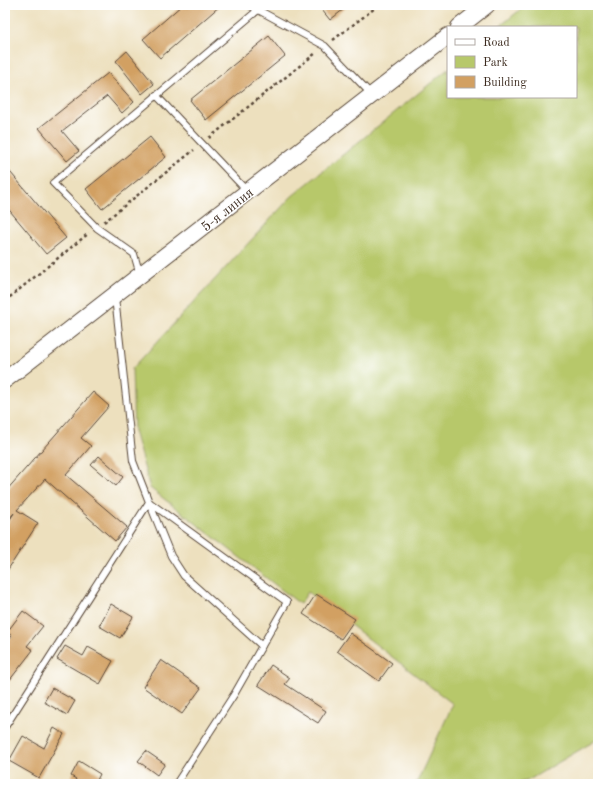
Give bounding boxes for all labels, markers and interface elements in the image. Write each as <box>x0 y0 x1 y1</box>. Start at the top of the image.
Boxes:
legend <box>447 26 577 98</box>
text: Road <box>483 37 510 49</box>
text: Park <box>483 57 508 69</box>
text: Building <box>483 77 527 89</box>
street label: 5-я линия <box>199 185 256 234</box>

